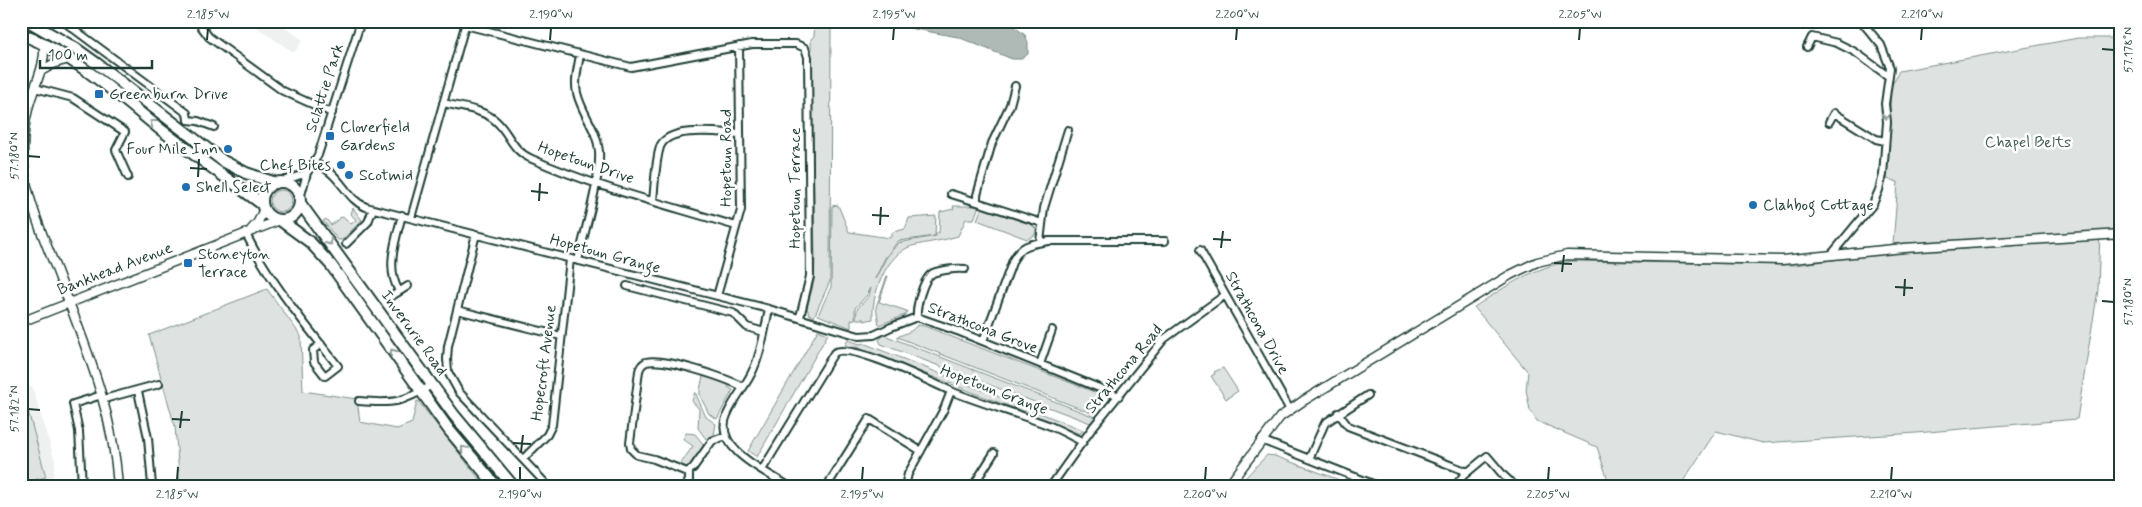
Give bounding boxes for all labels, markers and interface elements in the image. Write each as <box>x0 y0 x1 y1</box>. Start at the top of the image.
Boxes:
text: 2.185°W <box>187 7 229 23</box>
text: 2.190°W <box>529 7 573 23</box>
text: 2.195°W <box>873 7 916 23</box>
text: 2.200°W <box>1215 7 1259 23</box>
text: 2.205°W <box>1558 7 1602 23</box>
text: 2.210°W <box>1901 7 1943 23</box>
text: 57.178°N <box>2121 27 2137 73</box>
scale bar <box>40 38 152 70</box>
street label: Sclattie Park <box>301 41 349 135</box>
text: 100 m <box>48 46 88 66</box>
place label: Greenburn Drive <box>109 84 228 105</box>
marker: Greenburn Drive <box>93 88 105 100</box>
street label: Hopetoun Road <box>716 109 737 207</box>
one-way arrow <box>1880 113 1891 121</box>
place label: Cloverfield Gardens <box>340 117 410 156</box>
one-way arrow <box>149 120 159 129</box>
street label: Hopetoun Terrace <box>785 127 806 249</box>
marker: Cloverfield Gardens <box>324 130 336 142</box>
text: 57.180°N <box>7 132 23 180</box>
park label: Chapel Belts <box>1985 132 2071 153</box>
street label: Hopetoun Drive <box>535 137 637 189</box>
place label: Four Mile Inn <box>126 139 218 160</box>
marker: Four Mile Inn <box>222 143 234 155</box>
place label: Chef Bites <box>260 155 331 176</box>
marker: Chef Bites <box>335 159 347 171</box>
place label: Scotmid <box>359 165 413 186</box>
marker: Scotmid <box>343 169 355 181</box>
place label: Shell Select <box>196 177 272 198</box>
marker: Shell Select <box>180 181 192 193</box>
place label: Clahbog Cottage <box>1763 195 1874 217</box>
marker: Clahbog Cottage <box>1747 199 1759 211</box>
street label: Hopetoun Grange <box>547 229 663 280</box>
one-way arrow <box>324 236 332 245</box>
street label: Bankhead Avenue <box>54 237 176 301</box>
place label: Stoneyton Terrace <box>198 244 271 283</box>
marker: Stoneyton Terrace <box>182 257 194 269</box>
street label: Strathcona Drive <box>1220 268 1294 378</box>
text: 57.180°N <box>2121 278 2137 326</box>
street label: Inverurie Road <box>376 286 452 380</box>
street label: Strathcona Grove <box>925 297 1041 359</box>
street label: Hopecroft Avenue <box>526 304 562 422</box>
street label: Strathcona Road <box>1080 320 1168 418</box>
one-way arrow <box>390 348 399 357</box>
street label: Hopetoun Grange <box>937 360 1051 421</box>
text: 57.182°N <box>7 385 23 433</box>
one-way arrow <box>461 445 470 454</box>
text: 2.185°W <box>156 487 198 503</box>
text: 2.190°W <box>498 487 542 503</box>
text: 2.195°W <box>841 487 884 503</box>
text: 2.200°W <box>1183 487 1227 503</box>
text: 2.205°W <box>1526 487 1570 503</box>
text: 2.210°W <box>1870 487 1912 503</box>

